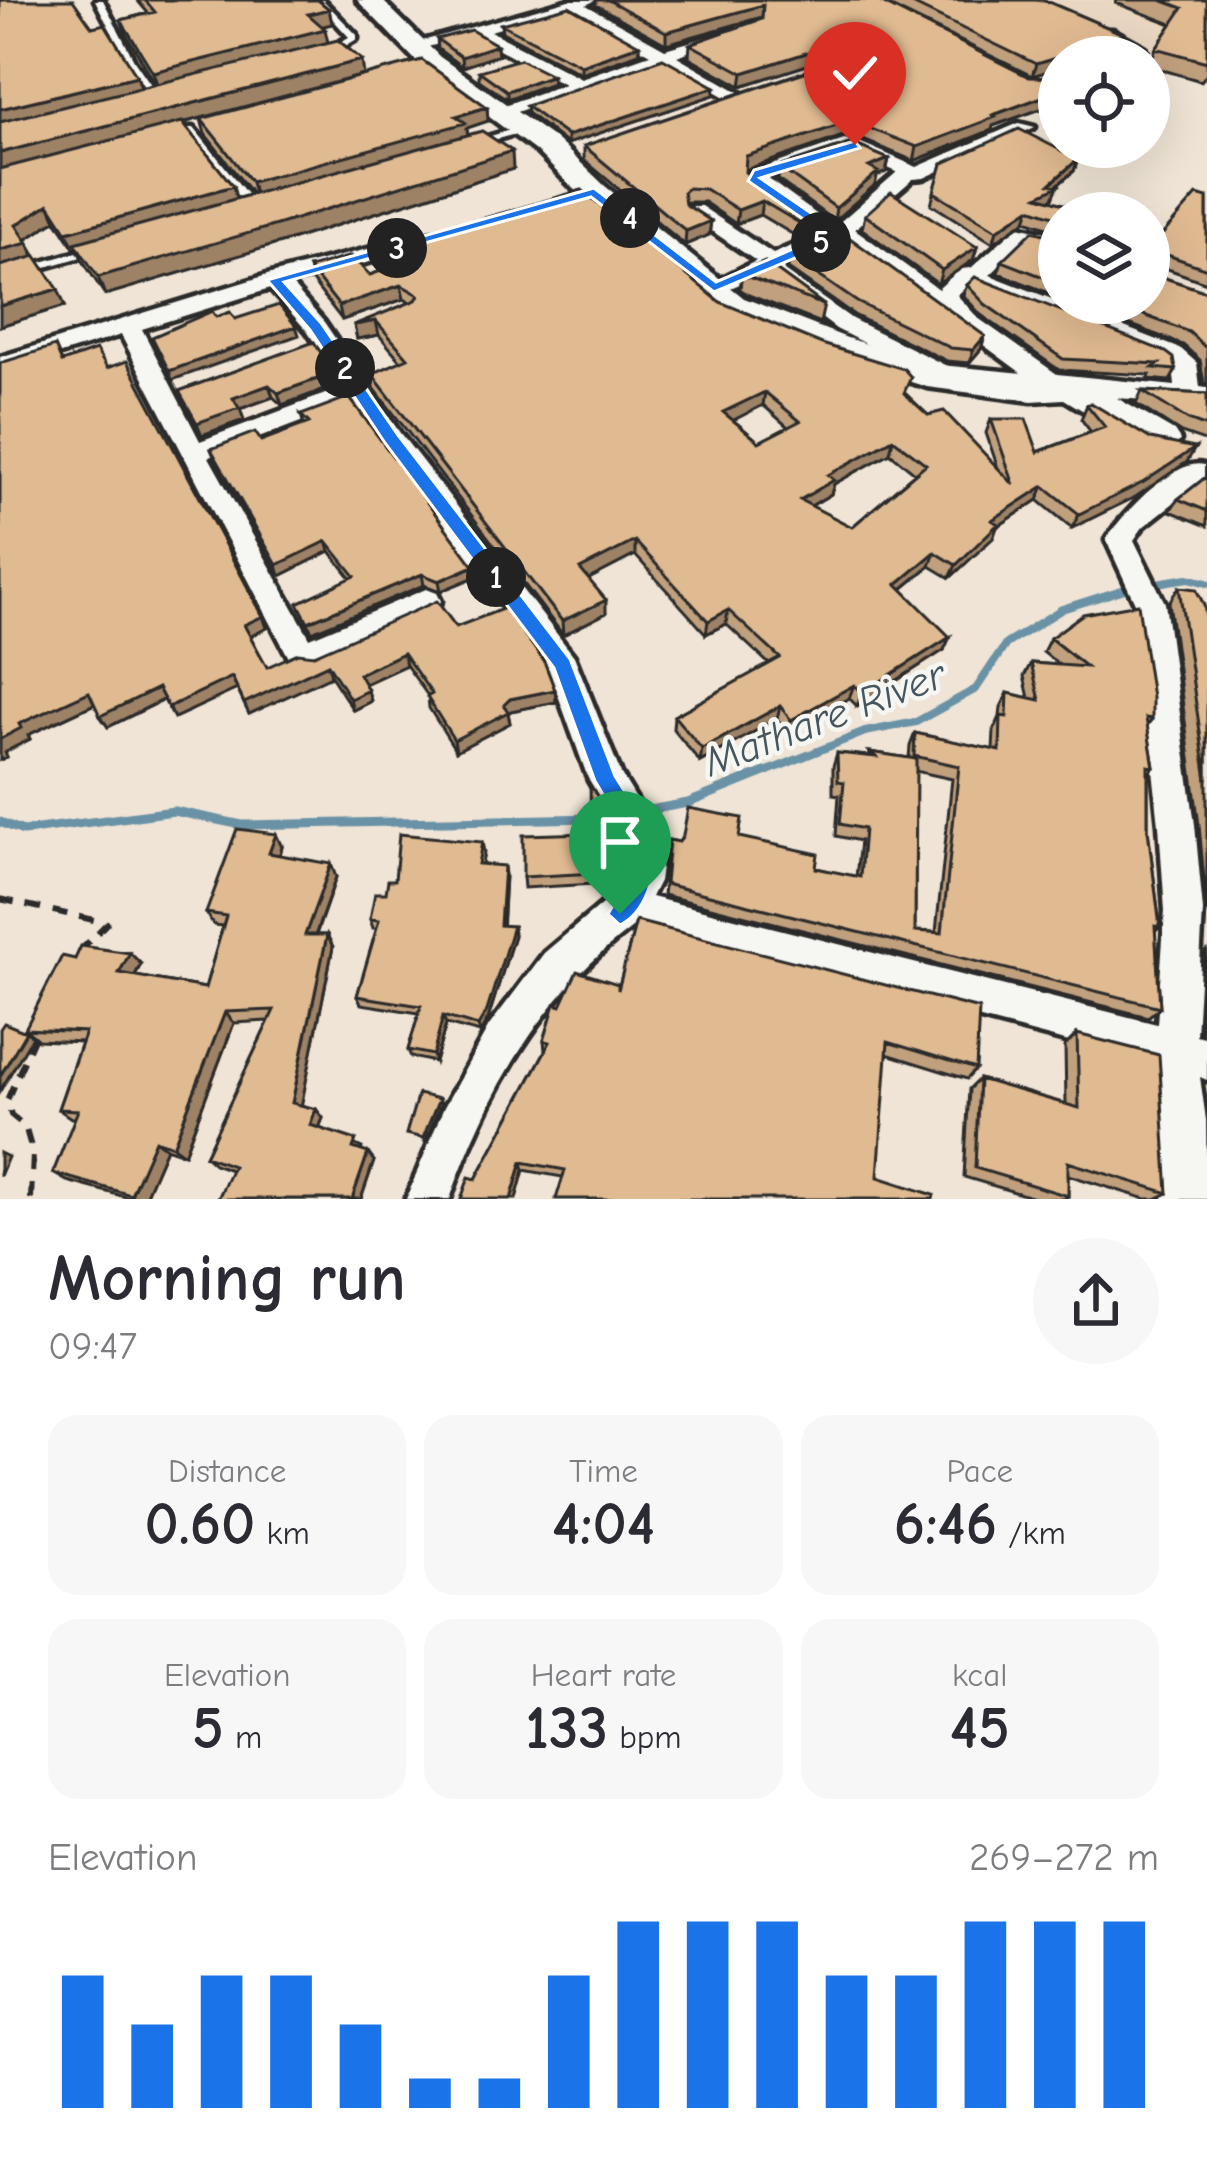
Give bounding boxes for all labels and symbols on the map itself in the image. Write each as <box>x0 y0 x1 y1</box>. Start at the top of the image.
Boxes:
pin <box>804 22 906 145</box>
pin: 4 <box>600 188 660 248</box>
pin: 5 <box>791 212 851 272</box>
pin: 3 <box>367 218 427 278</box>
pin: 2 <box>315 338 375 398</box>
pin: 1 <box>466 547 526 607</box>
water label: Mathare River <box>696 649 954 787</box>
pin <box>569 791 671 914</box>

